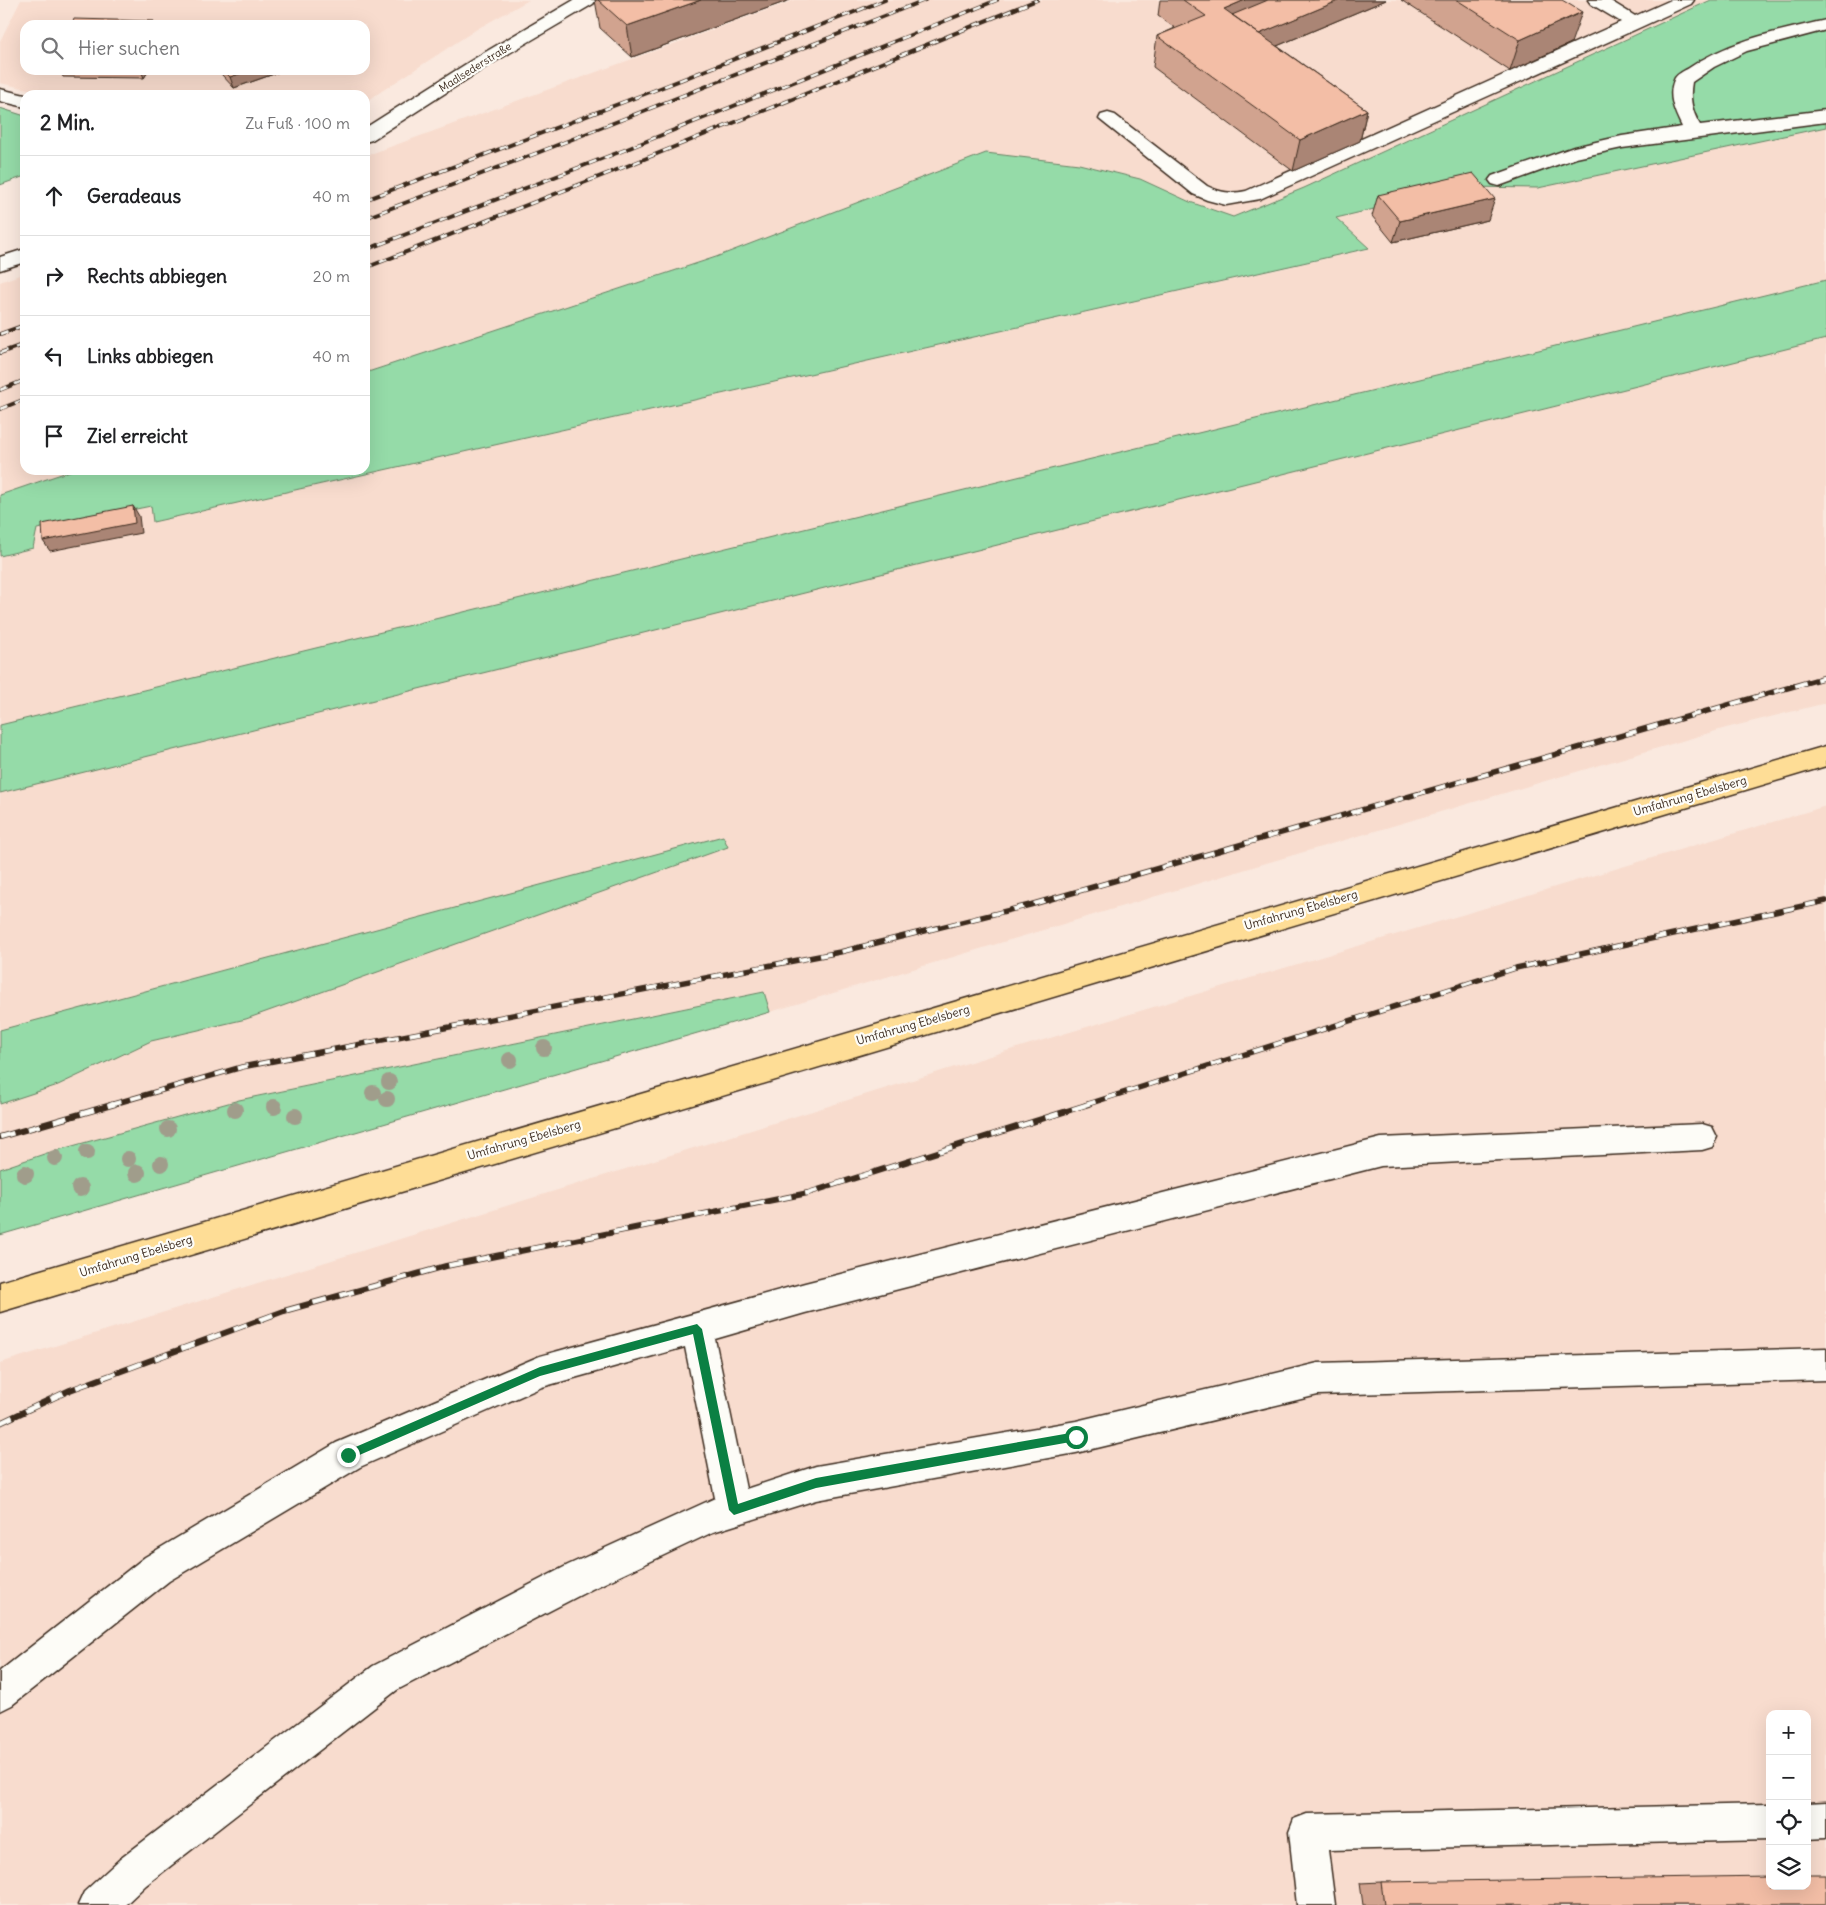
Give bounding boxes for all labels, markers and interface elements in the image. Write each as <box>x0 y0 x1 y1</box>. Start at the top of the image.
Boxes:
search box <box>20 20 370 75</box>
icon: search <box>38 34 66 62</box>
text: Hier suchen <box>78 36 180 60</box>
street label: Madlsederstraße <box>436 39 514 95</box>
text: 2 Min. <box>40 109 95 136</box>
text: Zu Fuß · 100 m <box>245 113 350 133</box>
icon: ahead <box>40 182 68 210</box>
text: Geradeaus <box>87 184 181 208</box>
text: 40 m <box>312 186 350 206</box>
icon: right <box>40 262 68 290</box>
text: Rechts abbiegen <box>87 264 227 288</box>
text: 20 m <box>313 266 350 286</box>
icon: left <box>40 342 68 370</box>
text: Links abbiegen <box>87 344 214 368</box>
text: 40 m <box>312 346 350 366</box>
icon: arrive <box>40 422 68 450</box>
text: Ziel erreicht <box>87 424 188 448</box>
street label: Umfahrung Ebelsberg <box>1631 772 1748 819</box>
street label: Umfahrung Ebelsberg <box>1242 886 1359 933</box>
street label: Umfahrung Ebelsberg <box>854 1001 971 1048</box>
street label: Umfahrung Ebelsberg <box>465 1116 582 1163</box>
street label: Umfahrung Ebelsberg <box>78 1231 194 1280</box>
route start <box>1065 1426 1088 1449</box>
route end <box>337 1444 360 1467</box>
map controls <box>1766 1710 1811 1890</box>
button: + <box>1766 1710 1811 1755</box>
button: − <box>1766 1755 1811 1800</box>
button: locate <box>1766 1800 1811 1845</box>
button: layers <box>1766 1845 1811 1890</box>

